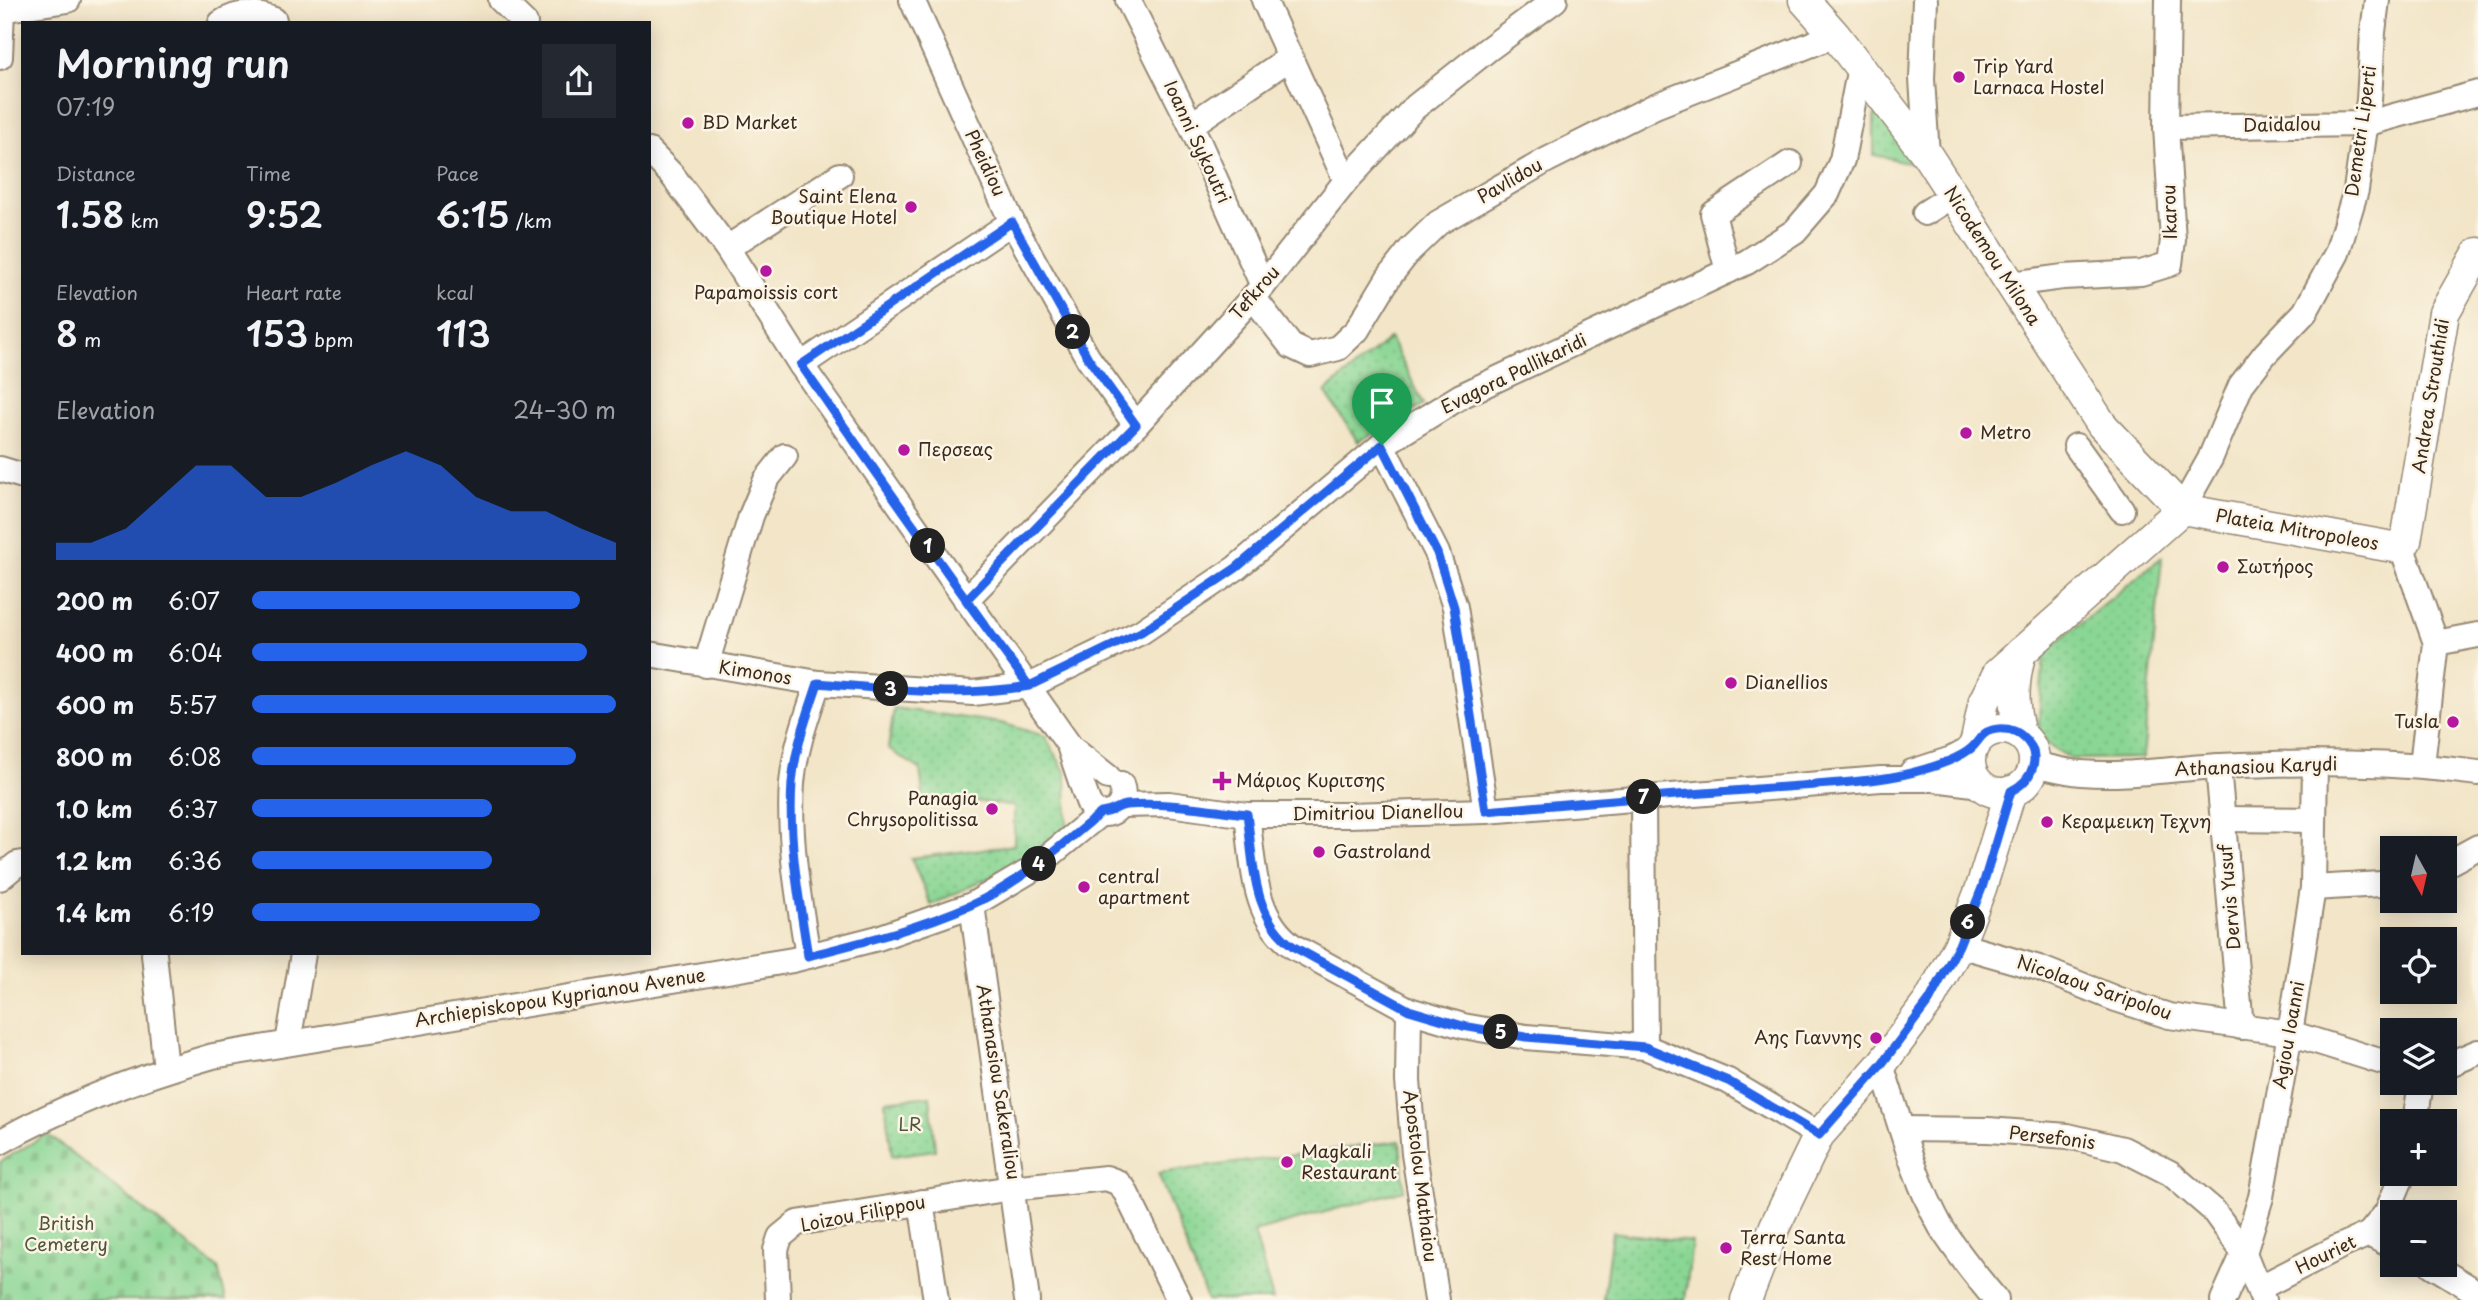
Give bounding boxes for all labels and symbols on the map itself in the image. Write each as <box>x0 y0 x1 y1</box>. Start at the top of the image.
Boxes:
place label: Trip Yard Larnaca Hostel <box>1973 52 2104 100</box>
street label: Demetri Liperti <box>2337 64 2382 198</box>
marker: Trip Yard Larnaca Hostel <box>1951 69 1967 85</box>
street label: Ioanni Sykoutri <box>1158 75 1239 207</box>
place label: BD Market <box>702 108 797 135</box>
street label: Daidalou <box>2243 109 2321 138</box>
marker: BD Market <box>680 115 696 131</box>
street label: Pheidiou <box>959 125 1014 200</box>
street label: Pavlidou <box>1472 150 1547 209</box>
street label: Nicodemou Milona <box>1938 180 2049 330</box>
place label: Saint Elena Boutique Hotel <box>770 182 898 230</box>
street label: Ikarou <box>2154 184 2183 240</box>
marker: Saint Elena Boutique Hotel <box>903 199 919 215</box>
street label: Tefkrou <box>1222 259 1285 325</box>
marker: Papamoissis cort <box>758 263 774 279</box>
place label: Papamoissis cort <box>694 278 838 305</box>
pin: 2 <box>1056 314 1090 350</box>
street label: Andrea Strouthidi <box>2404 316 2455 475</box>
street label: Evagora Pallikaridi <box>1436 326 1591 420</box>
pin <box>1352 373 1412 445</box>
place label: Metro <box>1980 418 2031 445</box>
marker: Metro <box>1958 425 1974 441</box>
place label: Περσεας <box>918 435 993 462</box>
marker: Περσεας <box>896 442 912 458</box>
street label: Plateia Mitropoleos <box>2214 501 2381 556</box>
pin: 1 <box>911 528 946 564</box>
place label: Σωτήρος <box>2237 552 2314 579</box>
marker: Σωτήρος <box>2215 559 2231 575</box>
street label: Kimonos <box>717 652 794 691</box>
place label: Dianellios <box>1745 668 1828 695</box>
pin: 3 <box>874 672 908 706</box>
marker: Dianellios <box>1723 675 1739 691</box>
place label: Tusla <box>2394 707 2440 734</box>
marker: Tusla <box>2445 714 2461 730</box>
street label: Athanasiou Karydi <box>2174 749 2338 782</box>
place label: Μάριος Κυριτσης <box>1236 766 1385 793</box>
marker: Μάριος Κυριτσης <box>1214 773 1230 789</box>
pin: 7 <box>1626 780 1662 814</box>
place label: Panagia Chrysopolitissa <box>847 784 979 832</box>
street label: Dimitriou Dianellou <box>1292 797 1464 826</box>
marker: Panagia Chrysopolitissa <box>984 801 1000 817</box>
place label: Κεραμεικη Τεχνη <box>2061 807 2211 834</box>
marker: Κεραμεικη Τεχνη <box>2039 814 2055 830</box>
north arrow <box>2380 836 2457 914</box>
place label: Gastroland <box>1333 837 1431 864</box>
street label: Dervis Yusuf <box>2210 842 2247 951</box>
marker: Gastroland <box>1311 844 1327 860</box>
pin: 4 <box>1021 846 1056 882</box>
place label: central apartment <box>1098 862 1190 910</box>
marker: central apartment <box>1076 879 1092 895</box>
pin: 6 <box>1951 904 1986 940</box>
street label: Nicolaou Saripolou <box>2013 947 2176 1026</box>
street label: Archiepiskopou Kyprianou Avenue <box>412 960 707 1033</box>
street label: Agiou Ioanni <box>2265 979 2310 1091</box>
street label: Athanasiou Sakeraliou <box>971 982 1028 1182</box>
pin: 5 <box>1484 1014 1518 1050</box>
place label: Αης Γιαννης <box>1754 1023 1862 1050</box>
marker: Αης Γιαννης <box>1868 1030 1884 1046</box>
street label: Apostolou Mathaiou <box>1398 1088 1445 1264</box>
park label: LR <box>898 1110 922 1137</box>
street label: Persefonis <box>2007 1118 2097 1155</box>
place label: Magkali Restaurant <box>1301 1137 1397 1185</box>
marker: Magkali Restaurant <box>1279 1154 1295 1170</box>
street label: Loizou Filippou <box>798 1187 928 1238</box>
park label: British Cemetery <box>24 1209 108 1257</box>
place label: Terra Santa Rest Home <box>1740 1223 1846 1271</box>
street label: Houriet <box>2290 1227 2360 1280</box>
marker: Terra Santa Rest Home <box>1718 1240 1734 1256</box>

